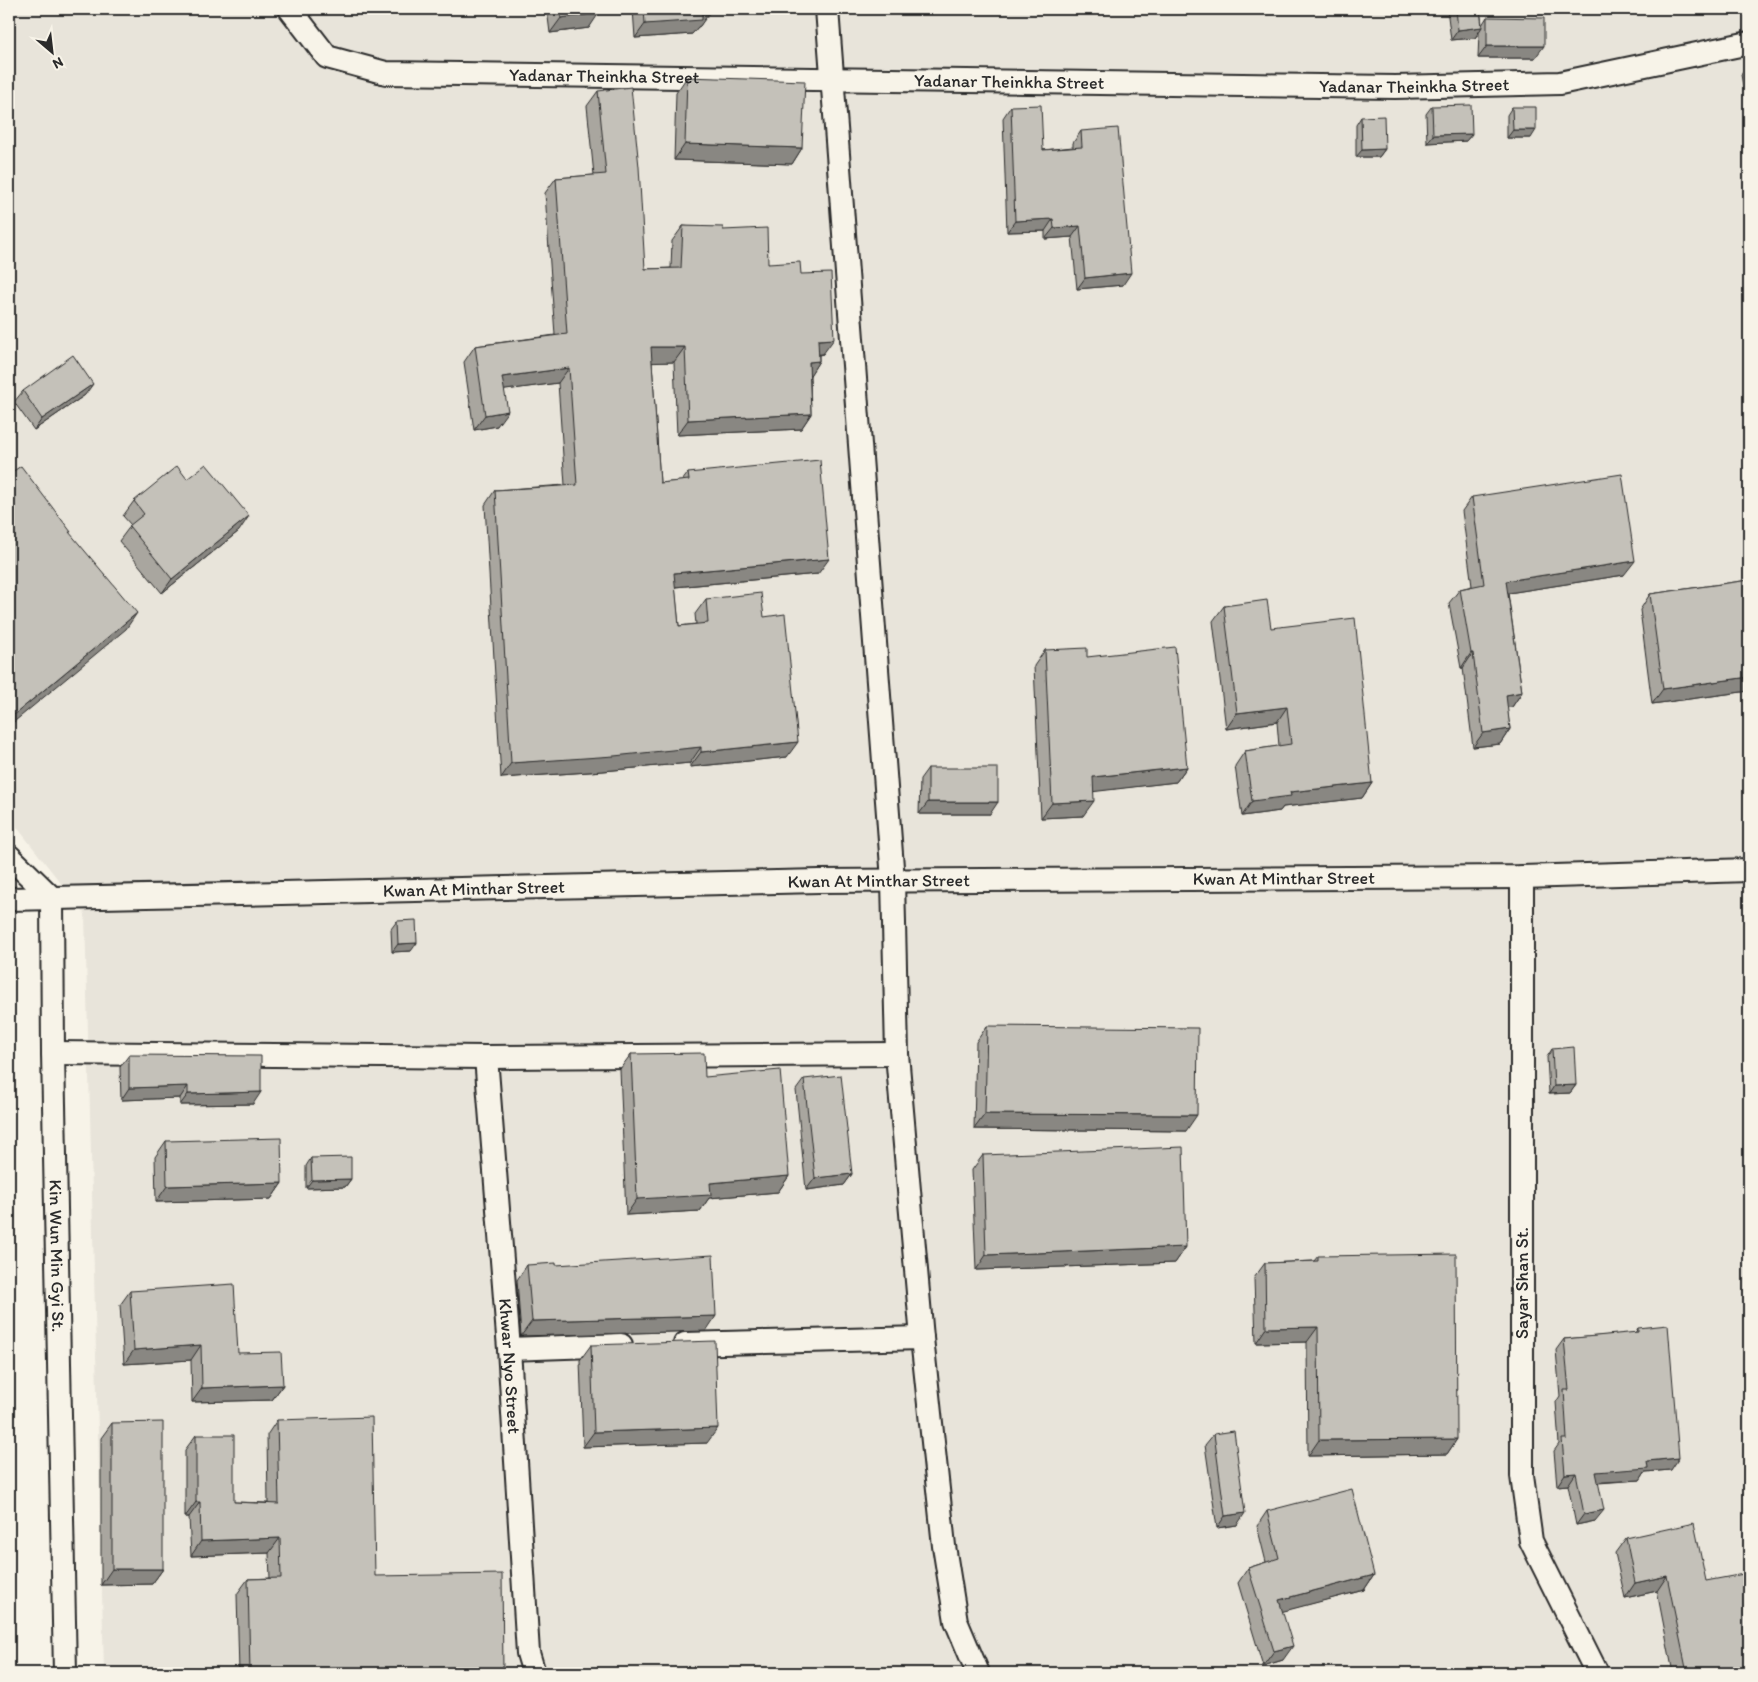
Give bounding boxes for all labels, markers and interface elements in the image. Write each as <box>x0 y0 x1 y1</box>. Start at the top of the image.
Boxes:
north arrow <box>28 28 78 78</box>
text: N <box>50 53 66 73</box>
street label: Yadanar Theinkha Street <box>509 64 700 88</box>
street label: Yadanar Theinkha Street <box>914 69 1105 94</box>
street label: Yadanar Theinkha Street <box>1319 73 1510 98</box>
street label: Kwan At Minthar Street <box>1193 867 1375 890</box>
street label: Kwan At Minthar Street <box>787 869 970 893</box>
street label: Kwan At Minthar Street <box>383 876 565 902</box>
street label: Kin Wun Min Gyi St. <box>44 1179 69 1333</box>
street label: Sayar Shan St. <box>1511 1227 1533 1339</box>
street label: Khwar Nyo Street <box>494 1297 525 1435</box>

